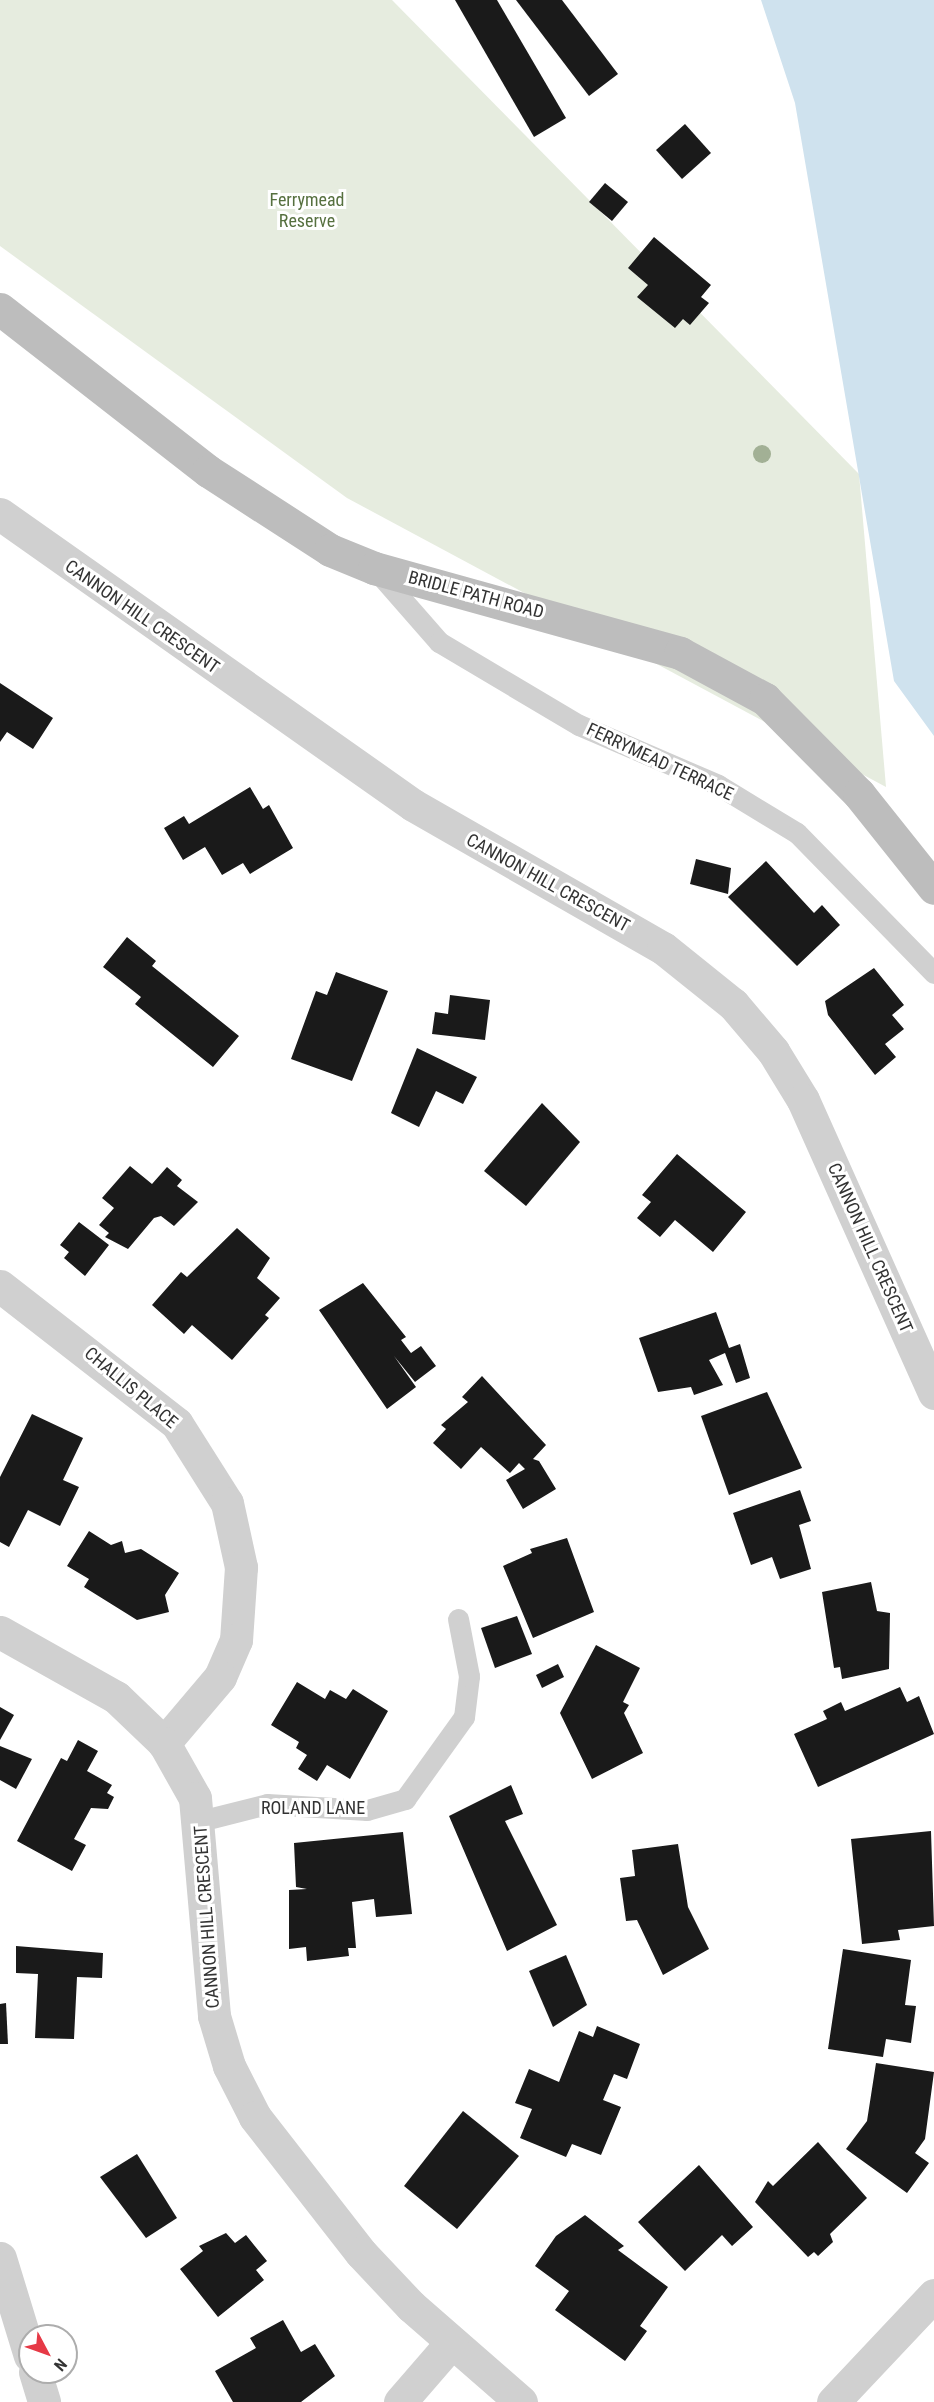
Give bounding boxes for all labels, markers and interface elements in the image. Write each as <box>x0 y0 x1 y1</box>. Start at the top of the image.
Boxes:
park label: Ferrymead Reserve <box>269 190 345 232</box>
street label: CANNON HILL CRESCENT <box>61 556 223 678</box>
street label: BRIDLE PATH ROAD <box>406 567 546 623</box>
street label: FERRYMEAD TERRACE <box>583 718 737 806</box>
street label: CANNON HILL CRESCENT <box>463 829 633 937</box>
street label: CANNON HILL CRESCENT <box>823 1160 917 1336</box>
street label: CHALLIS PLACE <box>80 1343 182 1433</box>
street label: ROLAND LANE <box>261 1797 365 1819</box>
street label: CANNON HILL CRESCENT <box>190 1825 224 2009</box>
north arrow <box>18 2324 78 2384</box>
text: N <box>50 2355 71 2375</box>

